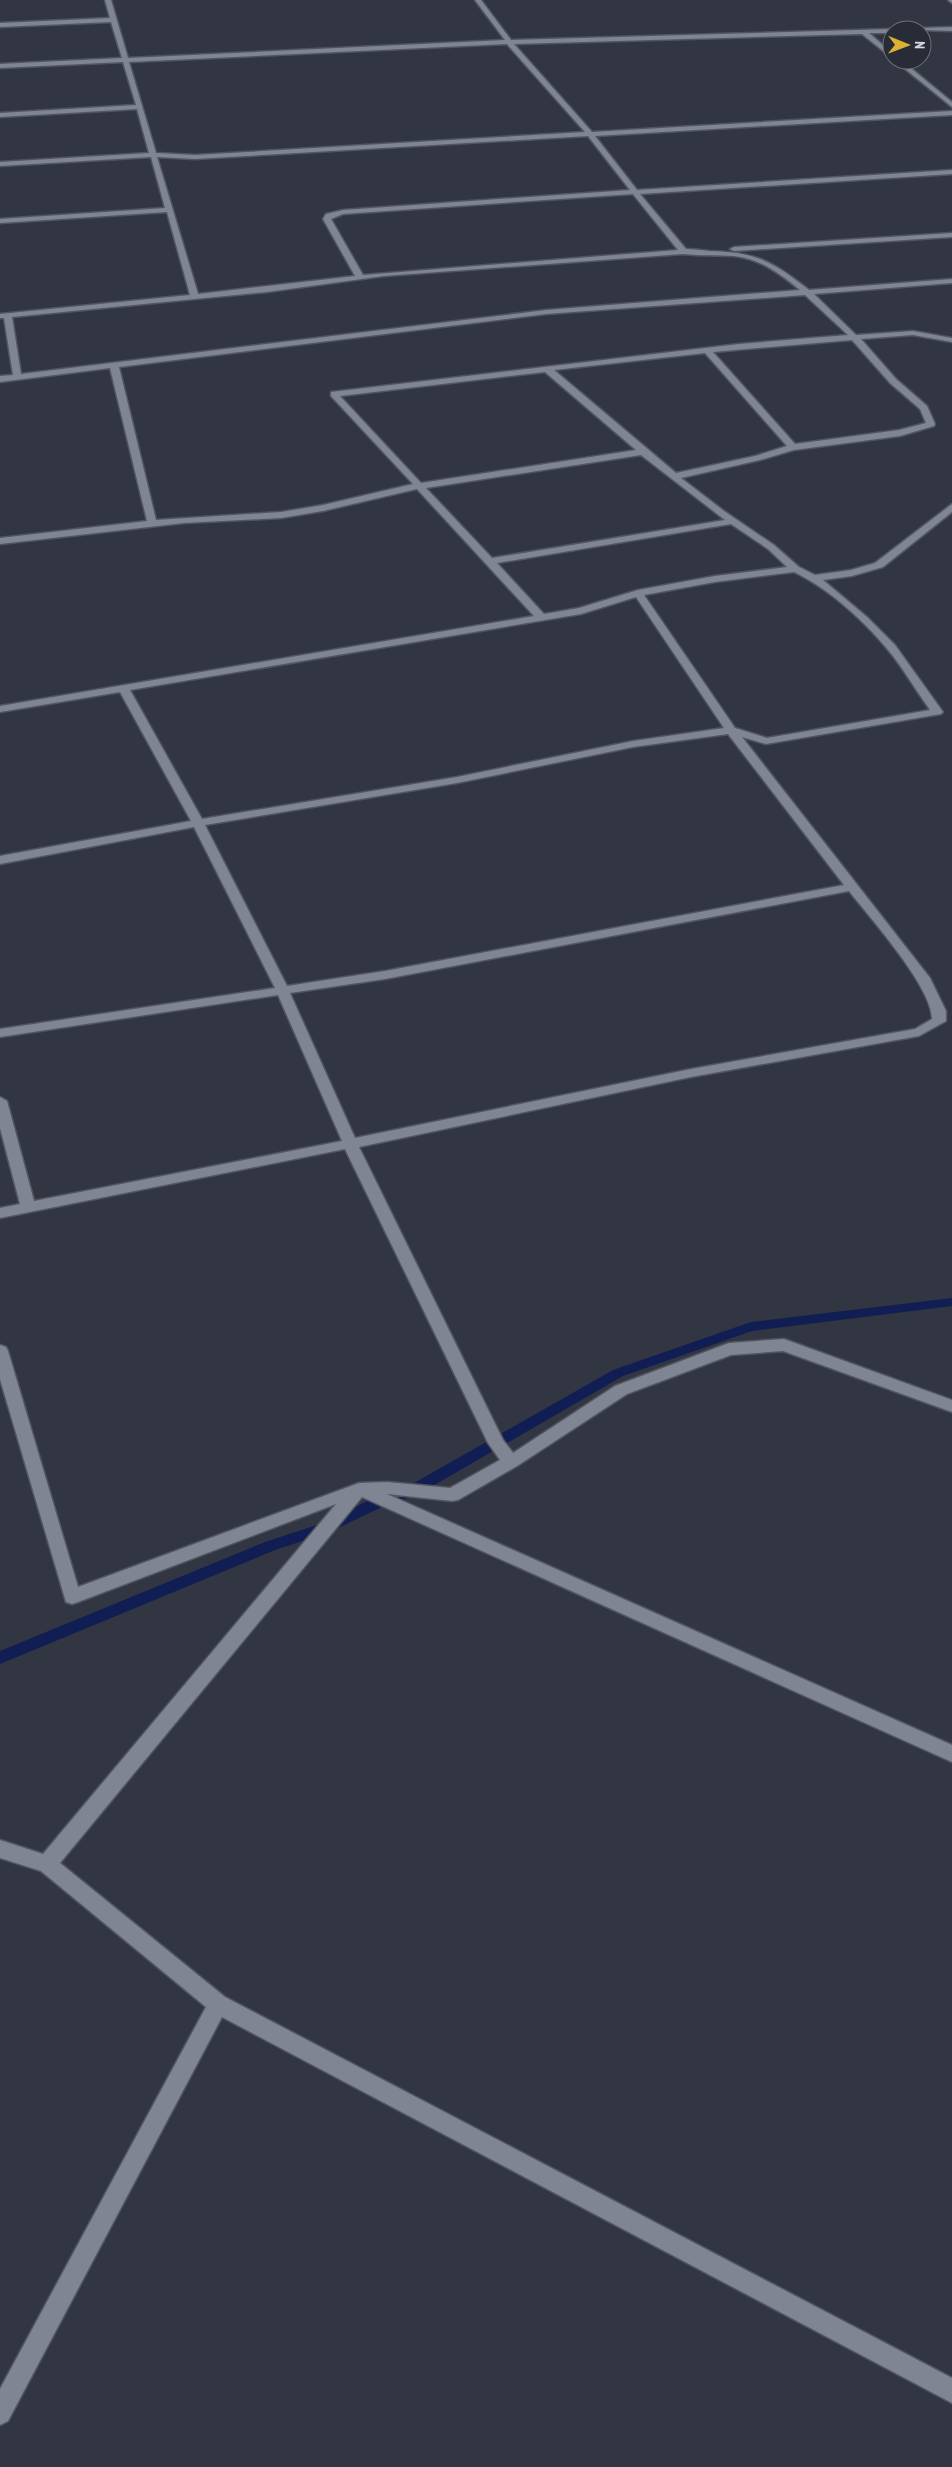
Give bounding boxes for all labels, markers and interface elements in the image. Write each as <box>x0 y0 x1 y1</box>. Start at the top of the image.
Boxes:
north arrow <box>882 20 932 70</box>
text: N <box>911 41 929 49</box>

